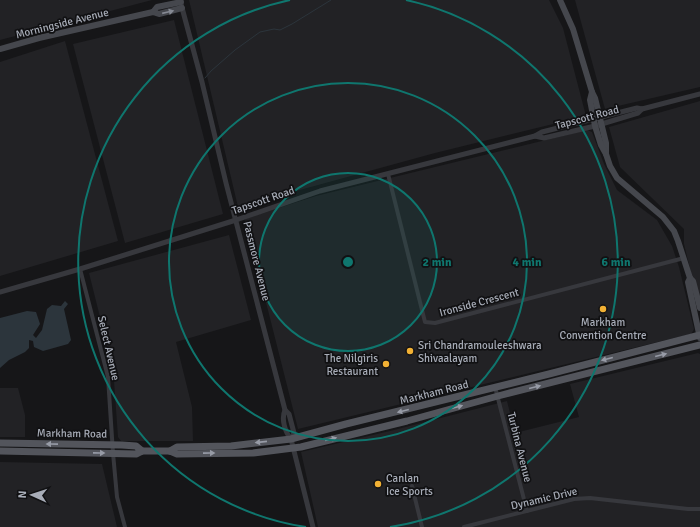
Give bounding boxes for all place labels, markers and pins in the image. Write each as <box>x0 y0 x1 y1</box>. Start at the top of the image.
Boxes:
centre of rings <box>341 255 355 269</box>
marker: Markham Convention Centre <box>598 304 608 314</box>
place label: Markham Convention Centre <box>560 316 646 342</box>
place label: Sri Chandramouleeshwara Shivaalayam <box>418 339 542 365</box>
marker: Sri Chandramouleeshwara Shivaalayam <box>405 346 415 356</box>
place label: The Nilgiris Restaurant <box>324 352 378 378</box>
marker: The Nilgiris Restaurant <box>381 359 391 369</box>
place label: Canlan Ice Sports <box>386 472 433 498</box>
marker: Canlan Ice Sports <box>373 479 383 489</box>

